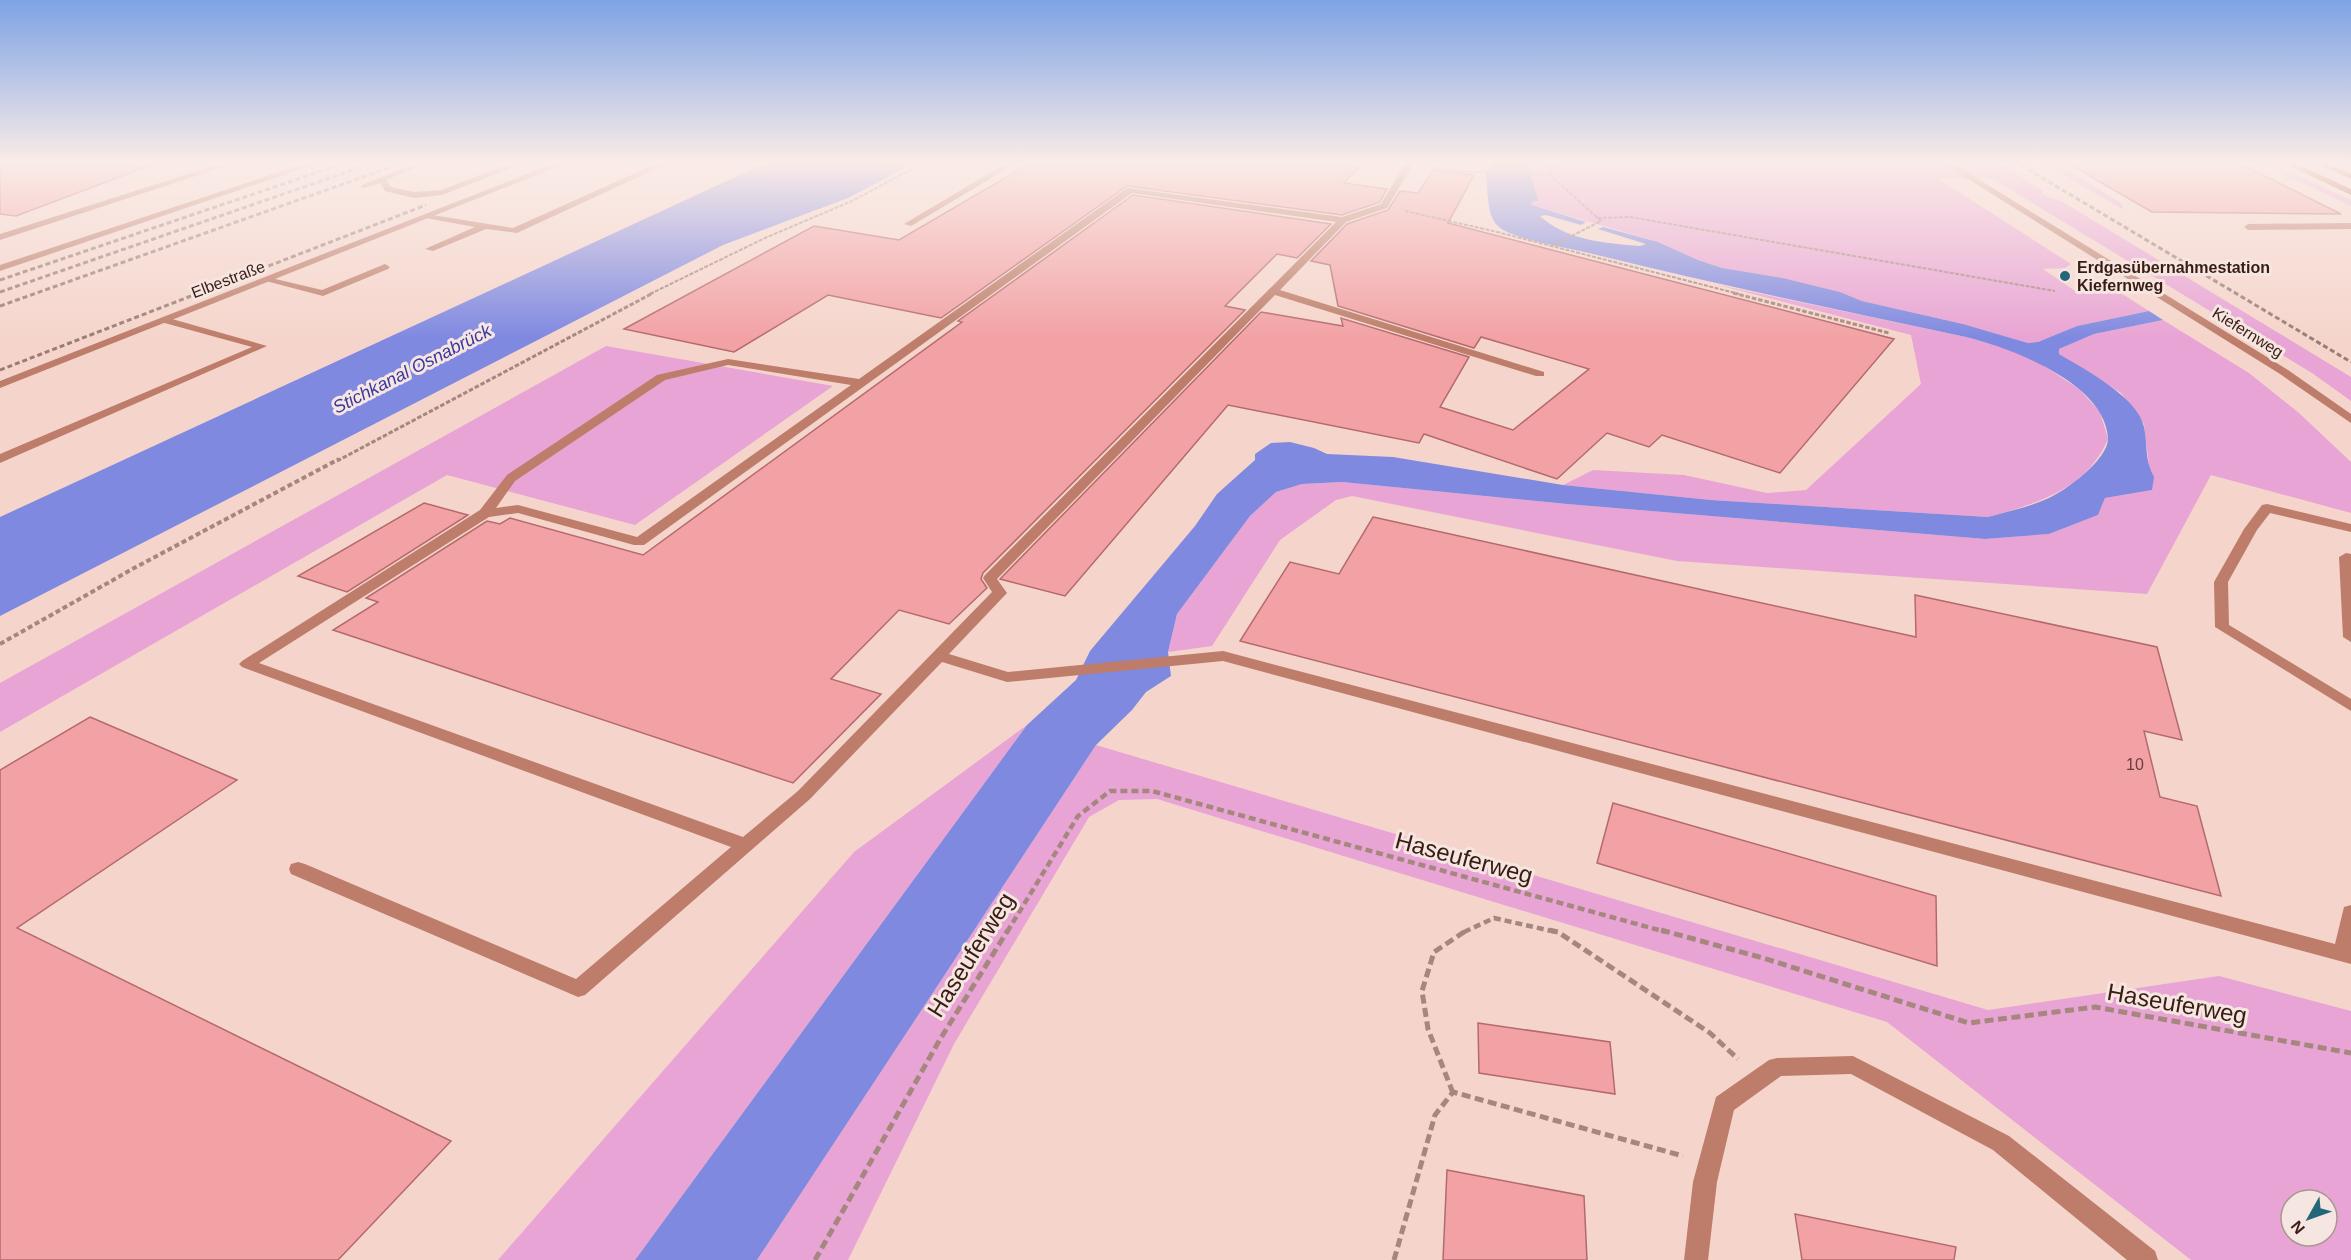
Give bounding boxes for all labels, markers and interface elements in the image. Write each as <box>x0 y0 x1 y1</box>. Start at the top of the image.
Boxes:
street label: Elbestraße <box>189 258 267 301</box>
place label: Erdgasübernahmestation Kiefernweg <box>2077 259 2270 294</box>
marker: Erdgasübernahmestation Kiefernweg <box>2058 269 2072 283</box>
street label: Kiefernweg <box>2209 304 2286 361</box>
water label: Stichkanal Osnabrück <box>329 320 495 418</box>
house number: 10 <box>2126 756 2144 773</box>
street label: Haseuferweg <box>1392 826 1536 889</box>
street label: Haseuferweg <box>922 888 1019 1022</box>
street label: Haseuferweg <box>2105 978 2249 1029</box>
north arrow <box>2279 1188 2339 1248</box>
text: N <box>2288 1217 2308 1237</box>

